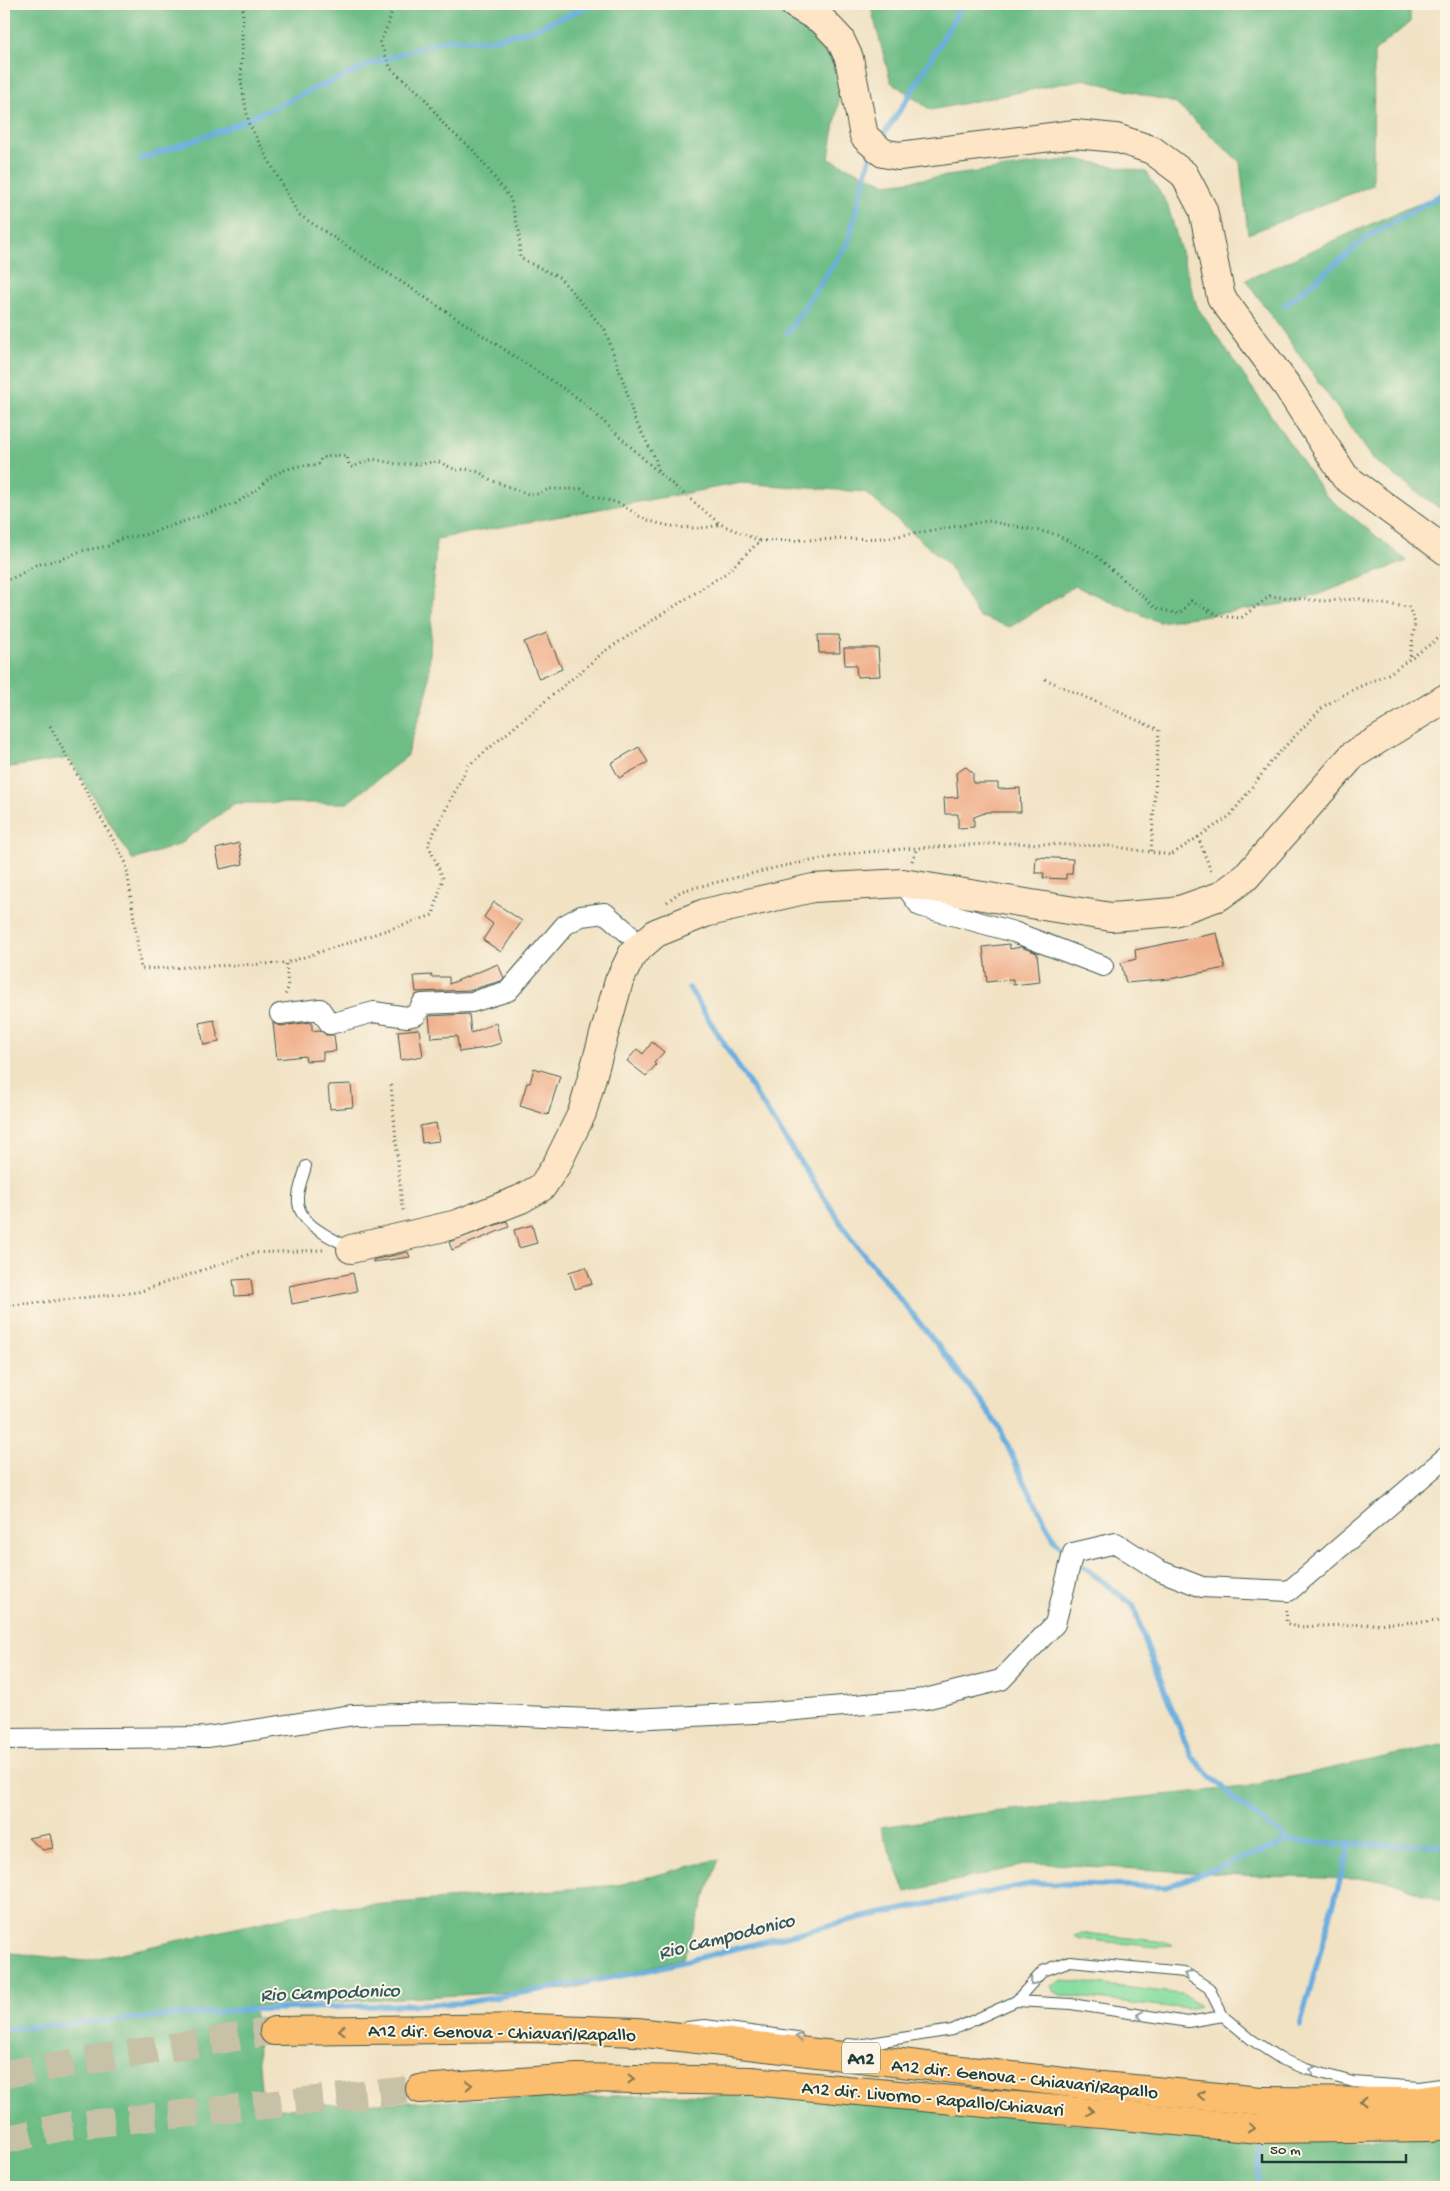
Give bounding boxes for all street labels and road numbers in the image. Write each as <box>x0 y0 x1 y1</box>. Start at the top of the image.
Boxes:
street label: A12 dir. Genova - Chiavari/Rapallo <box>368 2021 636 2048</box>
road number: A12 <box>842 2042 880 2074</box>
street label: A12 dir. Genova - Chiavari/Rapallo <box>890 2055 1159 2106</box>
street label: A12 dir. Livorno - Rapallo/Chiavari <box>801 2078 1065 2123</box>

